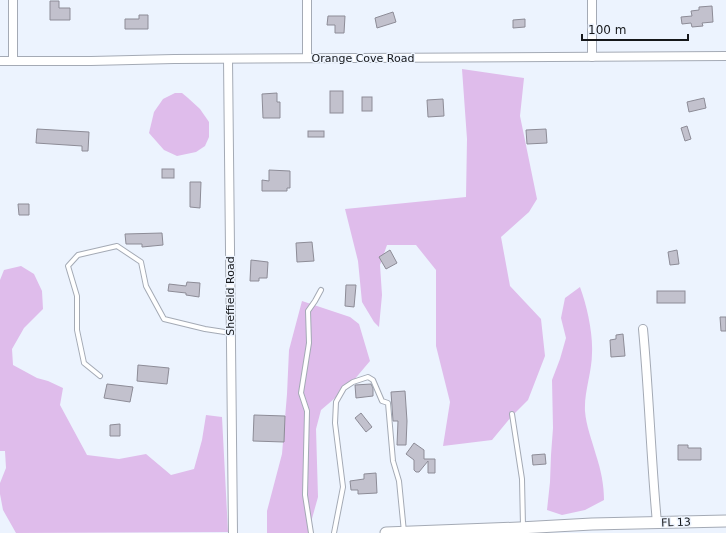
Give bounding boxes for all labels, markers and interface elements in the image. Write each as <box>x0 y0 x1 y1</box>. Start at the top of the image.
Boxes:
scale bar <box>582 16 688 42</box>
text: 100 m <box>588 23 626 37</box>
street label: Orange Cove Road <box>312 52 414 65</box>
street label: Sheffield Road <box>224 256 237 336</box>
street label: FL 13 <box>661 515 691 530</box>

